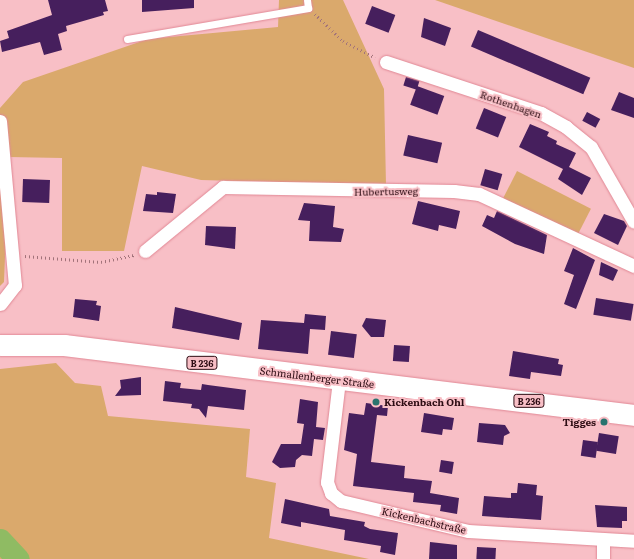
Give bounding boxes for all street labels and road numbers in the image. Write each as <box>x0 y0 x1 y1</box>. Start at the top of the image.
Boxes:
street label: Rothenhagen <box>479 88 543 120</box>
street label: Hubertusweg <box>354 184 418 198</box>
road number: B 236 <box>186 356 218 370</box>
street label: Schmallenberger Straße <box>259 364 375 390</box>
road number: B 236 <box>513 394 545 408</box>
street label: Kickenbachstraße <box>381 504 467 536</box>

